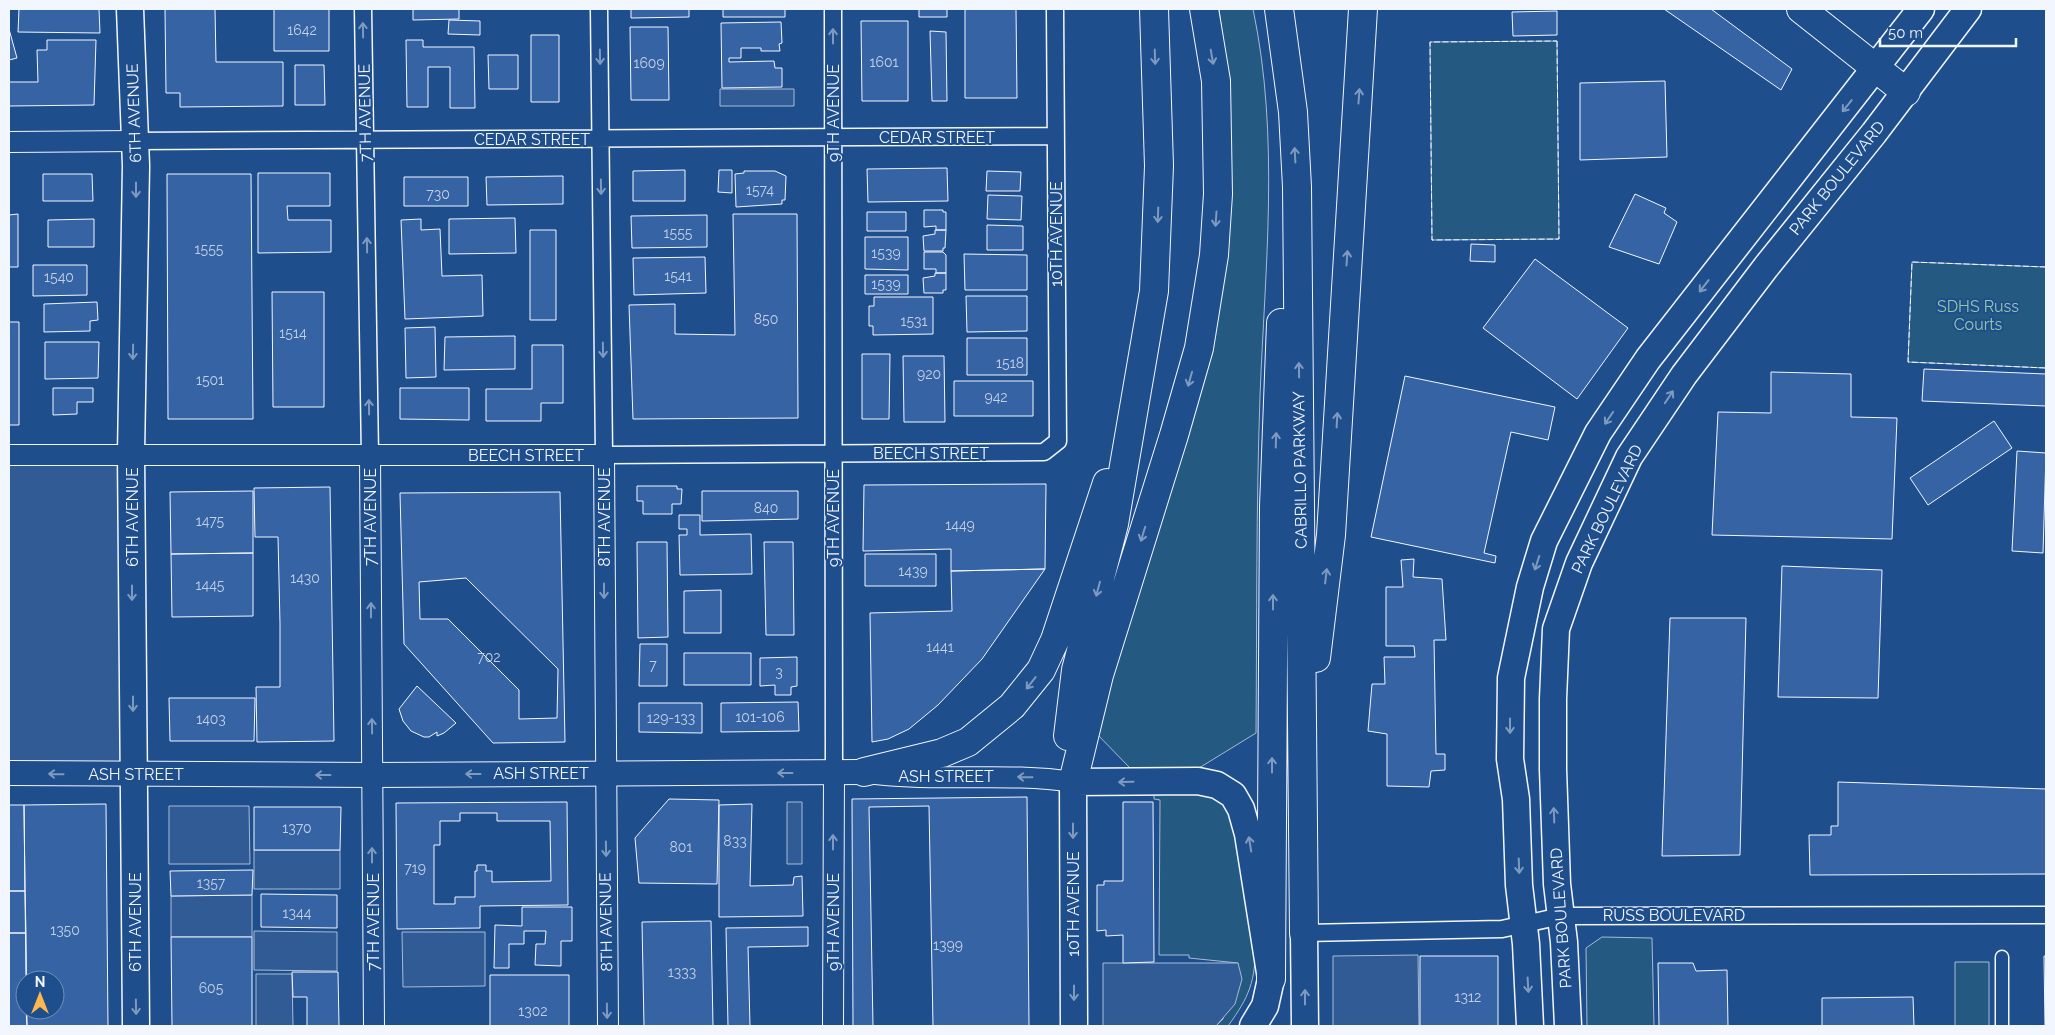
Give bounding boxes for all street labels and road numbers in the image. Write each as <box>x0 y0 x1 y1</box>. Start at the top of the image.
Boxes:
street label: 6TH AVENUE <box>123 63 145 163</box>
street label: 7TH AVENUE <box>355 64 375 162</box>
street label: 9TH AVENUE <box>824 64 843 162</box>
street label: PARK BOULEVARD <box>1785 117 1889 239</box>
street label: CEDAR STREET <box>879 128 995 147</box>
street label: CEDAR STREET <box>474 130 590 149</box>
street label: 10TH AVENUE <box>1047 181 1066 287</box>
street label: CABRILLO PARKWAY <box>1289 391 1311 549</box>
street label: PARK BOULEVARD <box>1568 441 1646 577</box>
street label: BEECH STREET <box>873 444 989 463</box>
street label: BEECH STREET <box>468 446 584 465</box>
street label: 6TH AVENUE <box>123 467 142 567</box>
street label: 8TH AVENUE <box>595 467 614 567</box>
street label: 7TH AVENUE <box>361 468 380 566</box>
street label: 9TH AVENUE <box>824 469 843 567</box>
street label: ASH STREET <box>493 764 589 783</box>
street label: ASH STREET <box>88 765 184 784</box>
street label: ASH STREET <box>898 767 994 786</box>
street label: PARK BOULEVARD <box>1547 847 1575 989</box>
street label: 10TH AVENUE <box>1064 851 1083 957</box>
street label: 6TH AVENUE <box>126 872 145 972</box>
street label: 8TH AVENUE <box>596 872 616 972</box>
street label: 7TH AVENUE <box>364 873 383 971</box>
street label: 9TH AVENUE <box>824 873 843 971</box>
street label: RUSS BOULEVARD <box>1603 906 1745 925</box>

